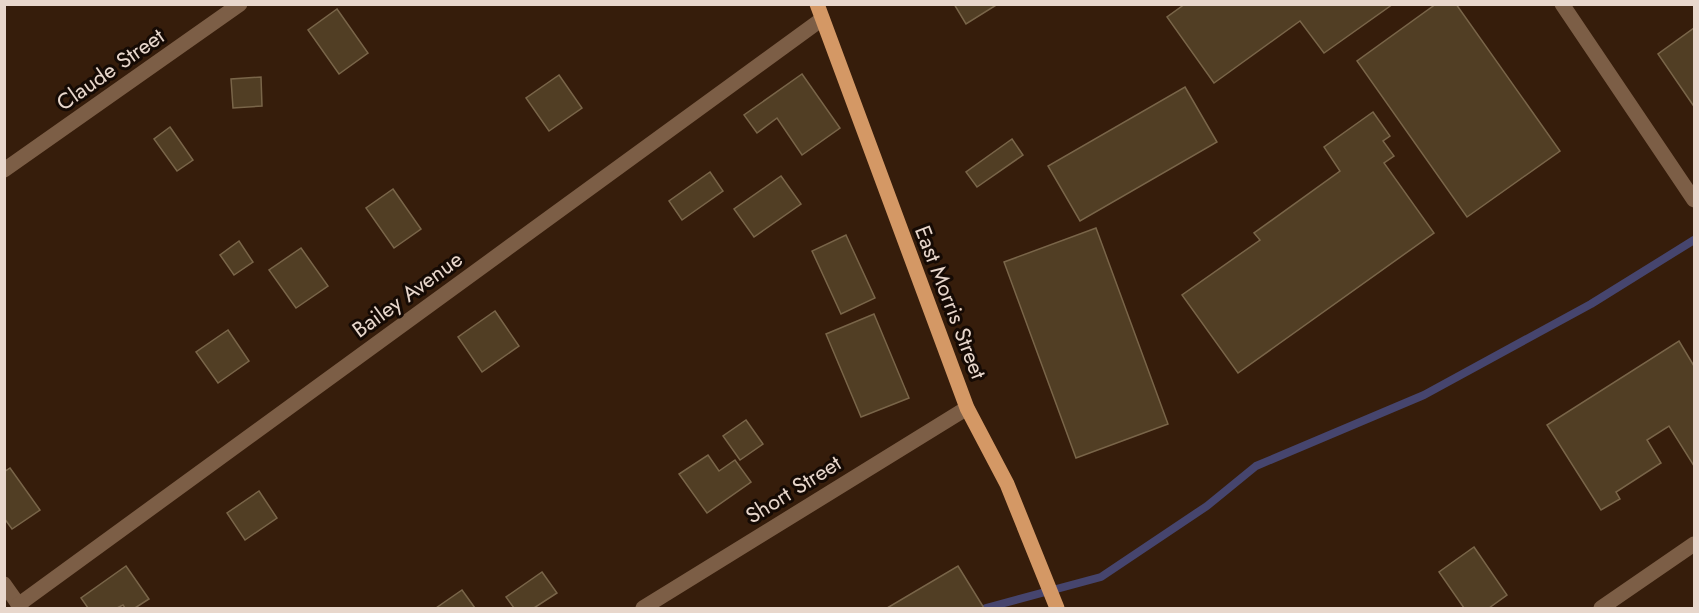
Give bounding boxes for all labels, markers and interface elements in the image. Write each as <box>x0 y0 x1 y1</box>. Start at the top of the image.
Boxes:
street label: Claude Street <box>50 20 171 118</box>
street label: East Morris Street <box>907 221 995 384</box>
street label: Bailey Avenue <box>345 243 469 345</box>
street label: Short Street <box>739 447 848 531</box>

